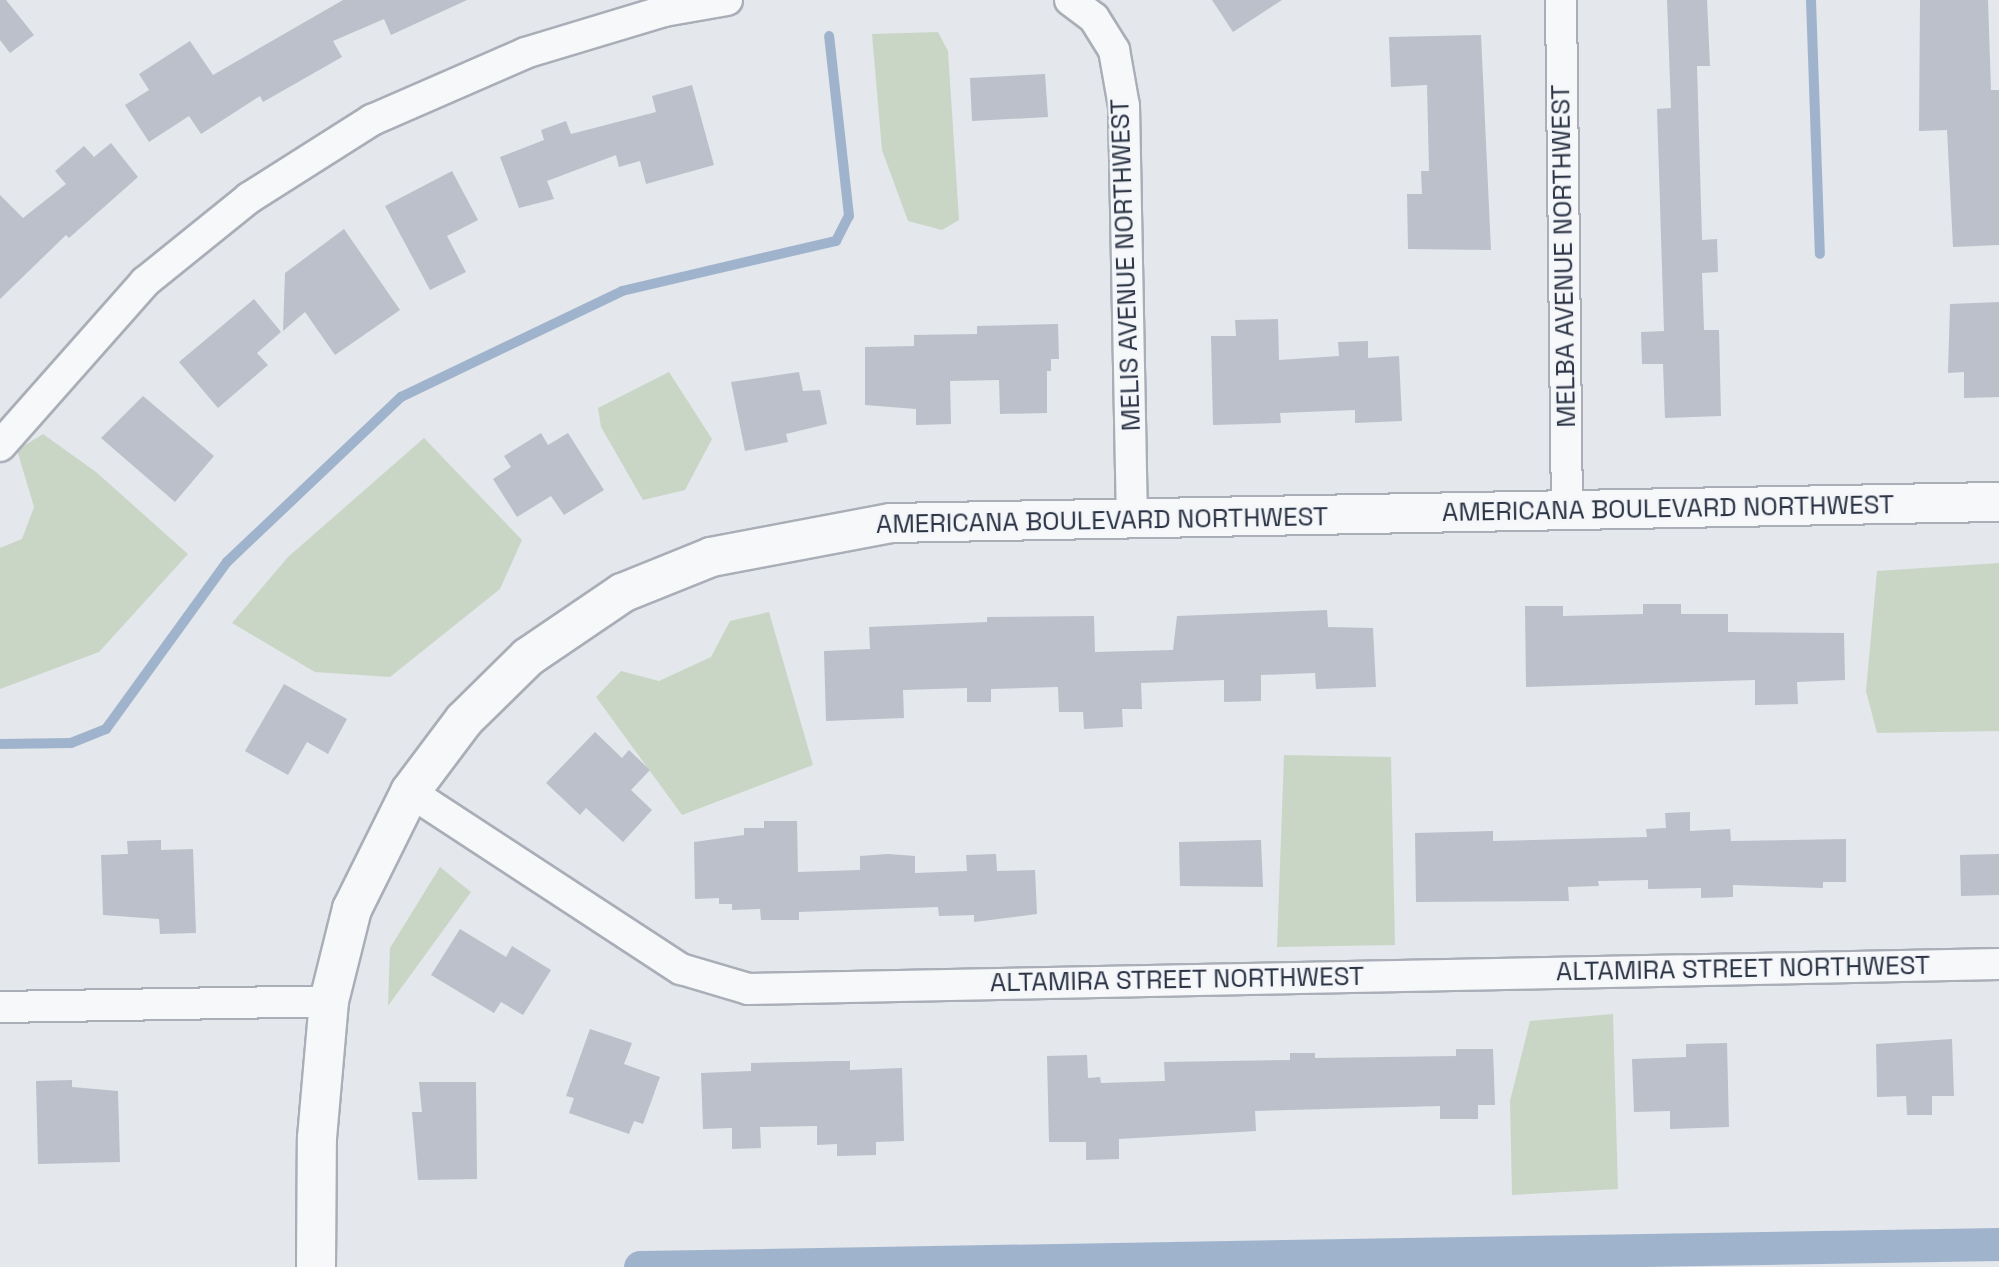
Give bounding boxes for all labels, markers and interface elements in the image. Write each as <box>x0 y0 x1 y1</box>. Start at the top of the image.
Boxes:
street label: MELBA AVENUE NORTHWEST <box>1545 84 1583 428</box>
street label: MELIS AVENUE NORTHWEST <box>1105 98 1147 432</box>
street label: AMERICANA BOULEVARD NORTHWEST <box>1441 489 1895 529</box>
street label: AMERICANA BOULEVARD NORTHWEST <box>875 501 1329 541</box>
street label: ALTAMIRA STREET NORTHWEST <box>1555 950 1931 988</box>
street label: ALTAMIRA STREET NORTHWEST <box>989 961 1365 999</box>

